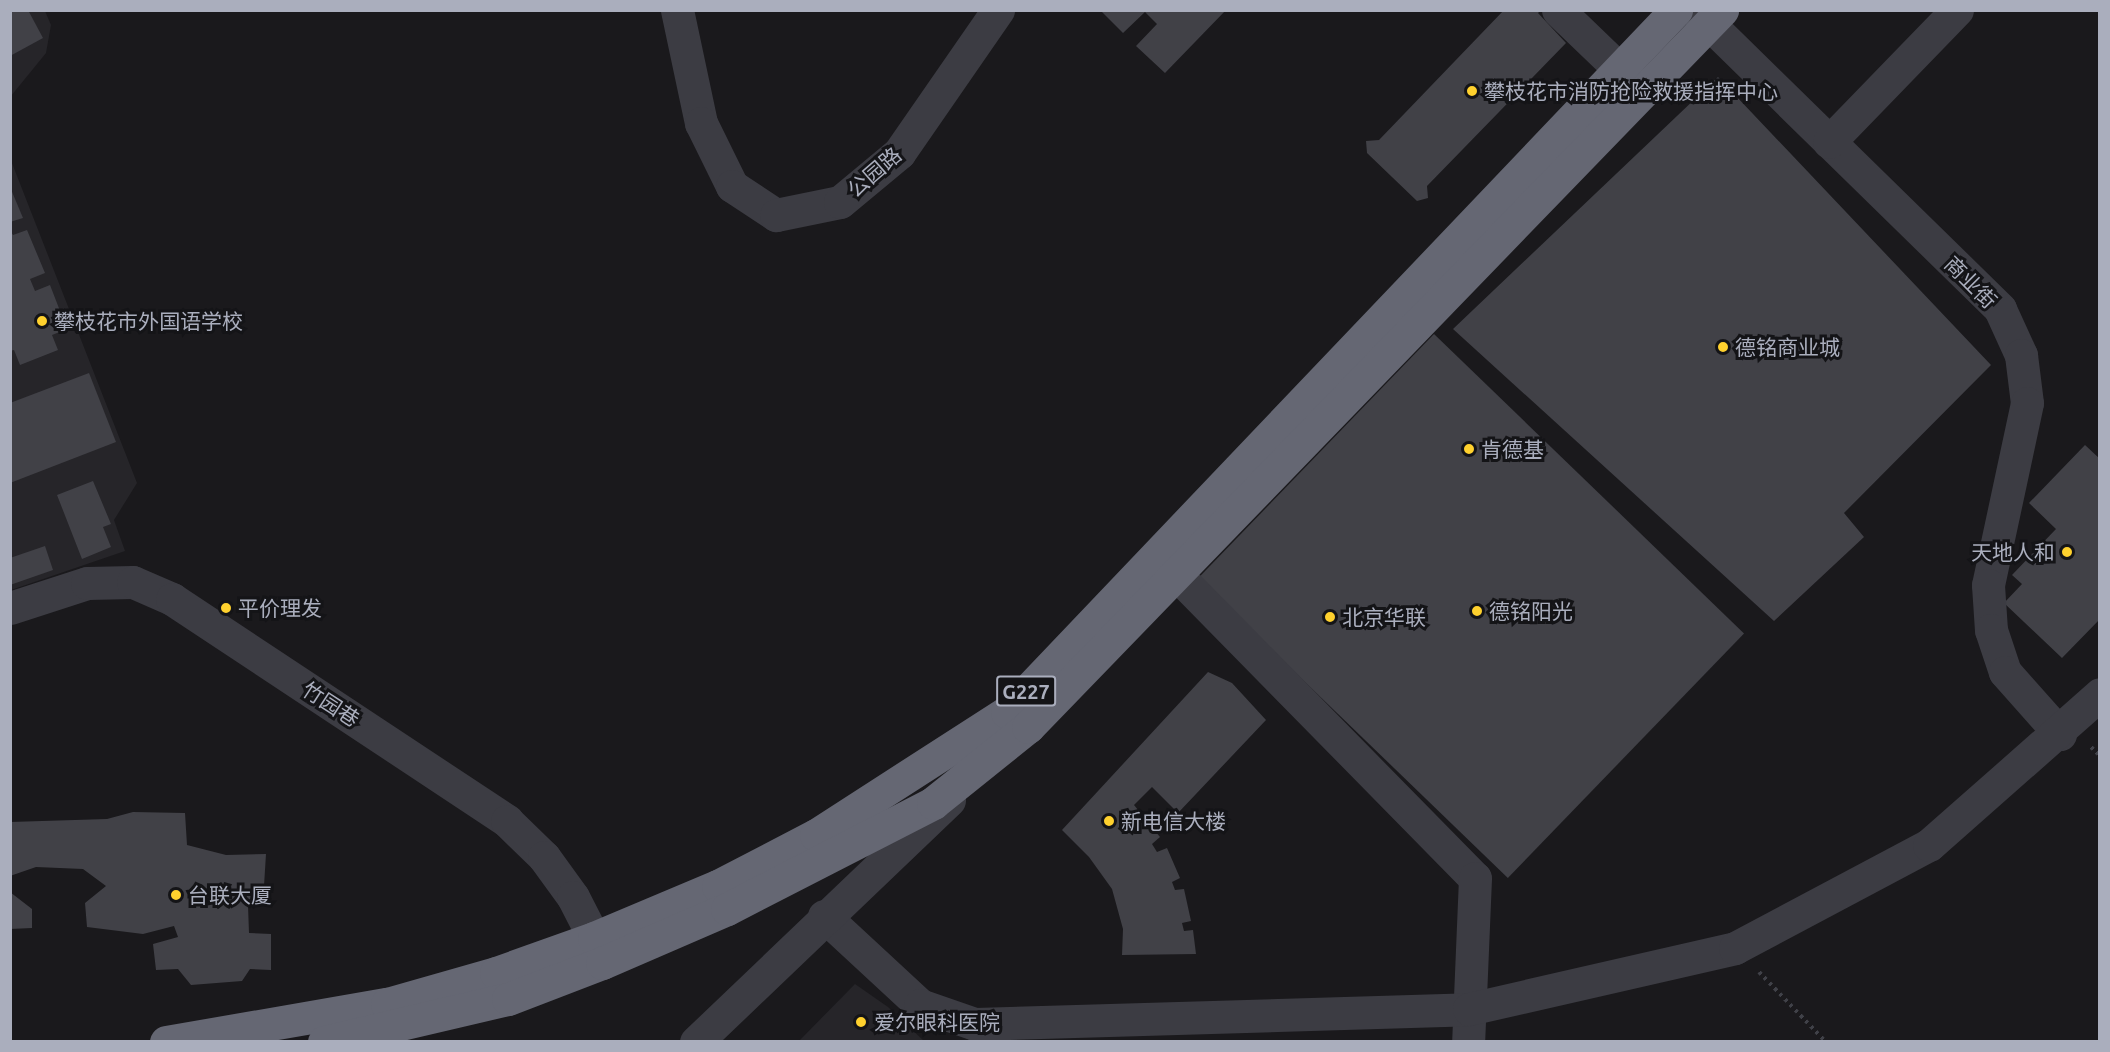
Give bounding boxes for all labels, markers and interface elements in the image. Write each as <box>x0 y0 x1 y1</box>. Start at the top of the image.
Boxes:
place label: 攀枝花市消防抢险救援指挥中心 <box>1484 78 1778 104</box>
marker: 攀枝花市消防抢险救援指挥中心 <box>1465 84 1479 98</box>
street label: 公园路 <box>842 142 906 202</box>
street label: 商业街 <box>1940 251 2002 313</box>
place label: 攀枝花市外国语学校 <box>54 308 243 334</box>
marker: 攀枝花市外国语学校 <box>35 314 49 328</box>
place label: 德铭商业城 <box>1735 334 1840 360</box>
marker: 德铭商业城 <box>1716 340 1730 354</box>
place label: 肯德基 <box>1481 436 1544 462</box>
marker: 肯德基 <box>1462 442 1476 456</box>
place label: 天地人和 <box>1971 539 2055 565</box>
marker: 天地人和 <box>2060 545 2074 559</box>
place label: 平价理发 <box>238 595 322 621</box>
place label: 德铭阳光 <box>1489 598 1573 624</box>
marker: 平价理发 <box>219 601 233 615</box>
place label: 北京华联 <box>1342 604 1426 630</box>
marker: 德铭阳光 <box>1470 604 1484 618</box>
marker: 北京华联 <box>1323 610 1337 624</box>
road number: G227 <box>996 674 1056 708</box>
street label: 竹园巷 <box>298 676 364 732</box>
place label: 新电信大楼 <box>1121 808 1226 834</box>
marker: 新电信大楼 <box>1102 814 1116 828</box>
place label: 台联大厦 <box>188 882 272 908</box>
marker: 台联大厦 <box>169 888 183 902</box>
place label: 爱尔眼科医院 <box>874 1009 1000 1035</box>
marker: 爱尔眼科医院 <box>852 1013 870 1031</box>

